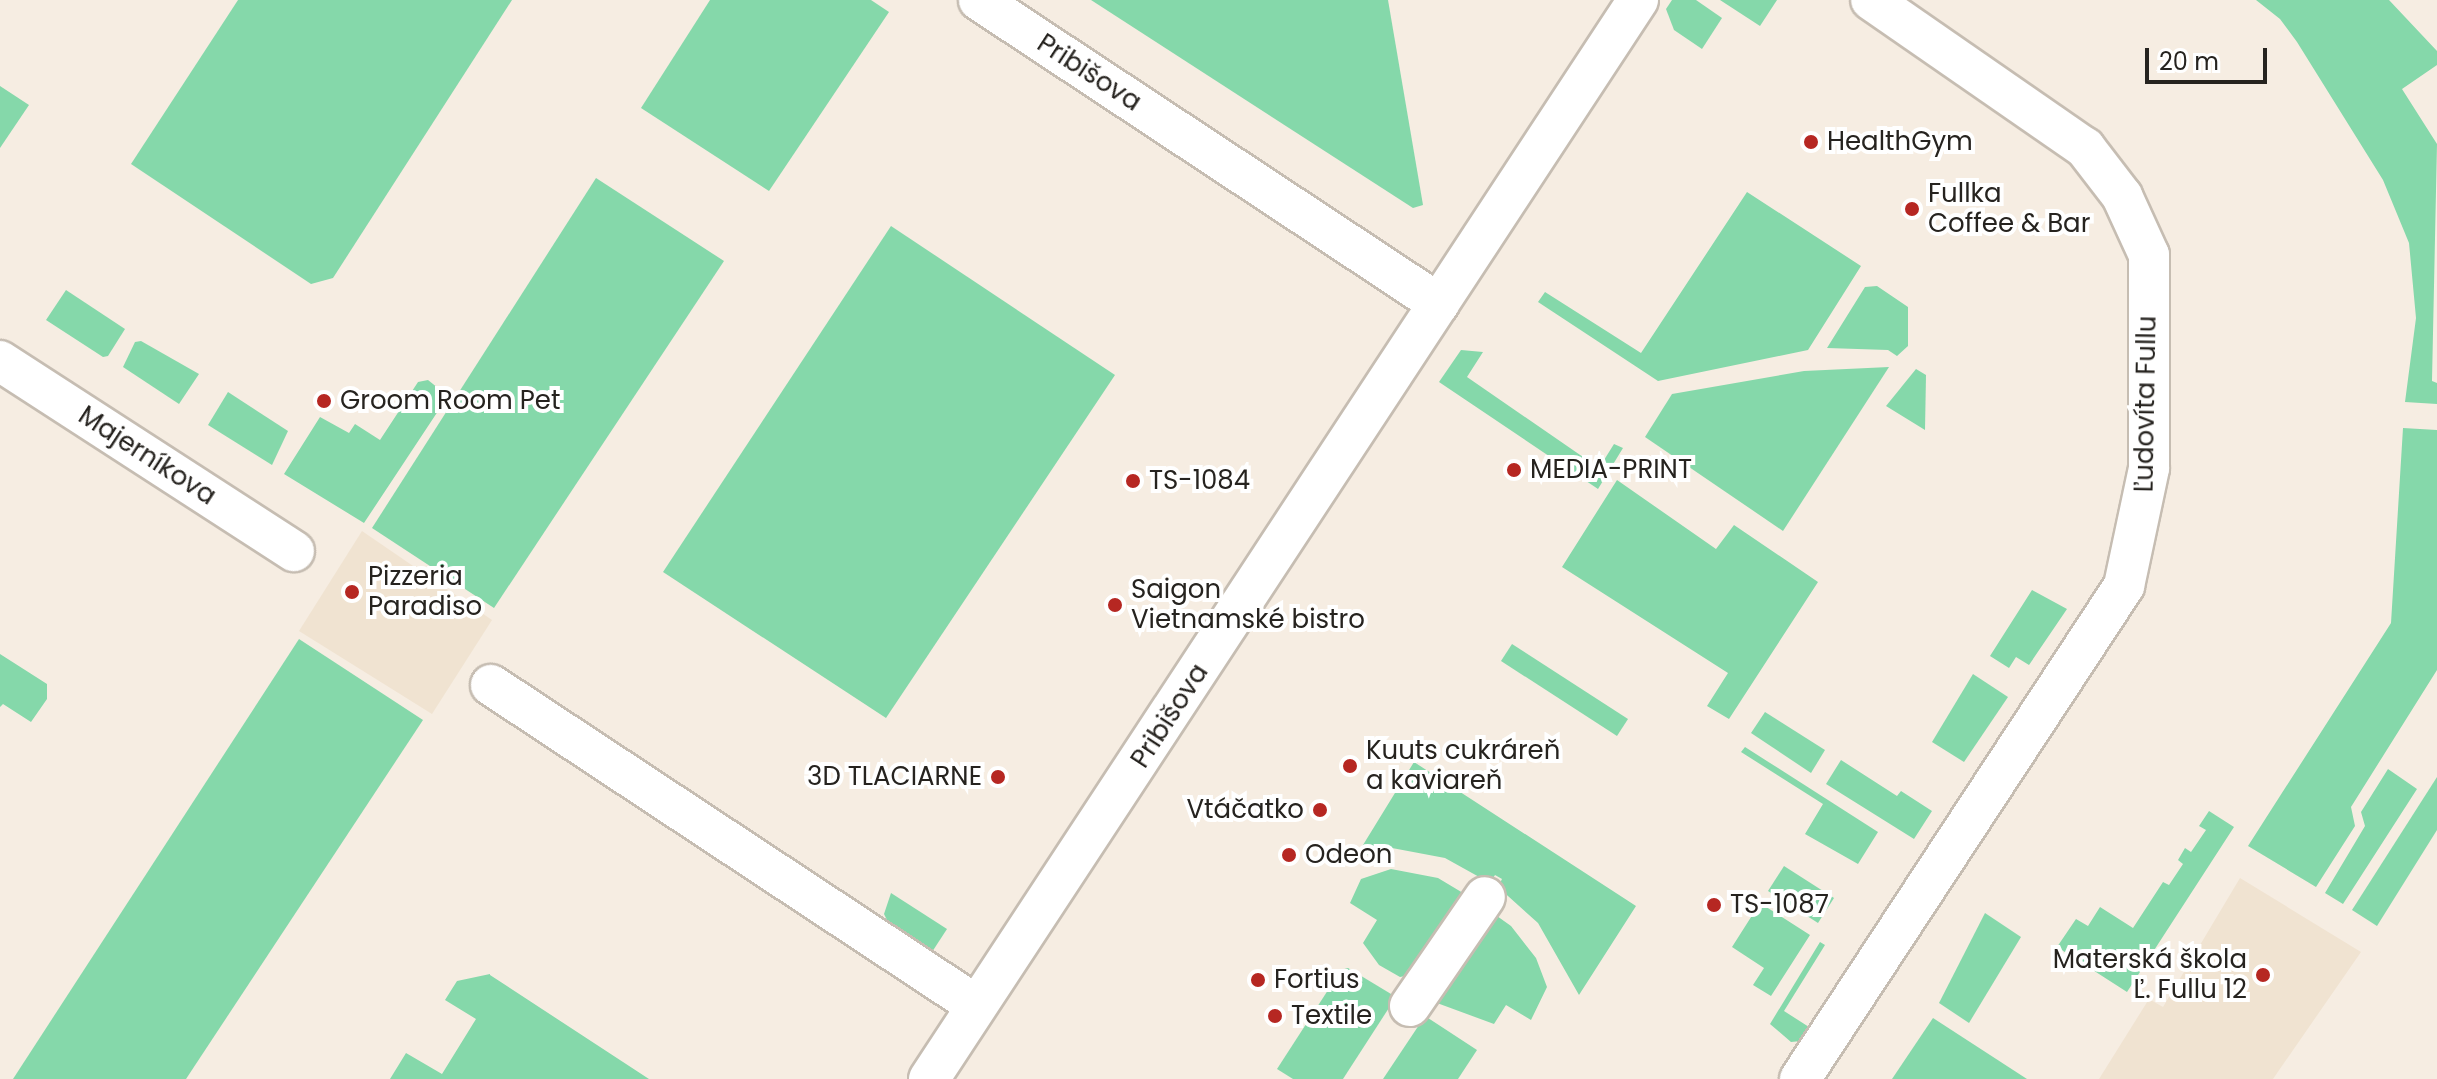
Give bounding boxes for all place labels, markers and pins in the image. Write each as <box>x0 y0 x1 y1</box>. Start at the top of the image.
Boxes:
place label: HealthGym <box>1827 126 1973 158</box>
marker: HealthGym <box>1802 133 1820 151</box>
place label: Fullka Coffee & Bar <box>1928 178 2090 240</box>
marker: Fullka Coffee & Bar <box>1903 200 1921 218</box>
place label: Groom Room Pet <box>340 385 560 417</box>
marker: Groom Room Pet <box>315 392 333 410</box>
place label: MEDIA-PRINT <box>1530 454 1692 486</box>
marker: MEDIA-PRINT <box>1505 461 1523 479</box>
place label: TS-1084 <box>1149 465 1250 497</box>
marker: TS-1084 <box>1124 472 1142 490</box>
place label: Pizzeria Paradiso <box>368 561 482 622</box>
place label: Saigon Vietnamské bistro <box>1131 574 1365 636</box>
marker: Pizzeria Paradiso <box>343 583 361 601</box>
marker: Saigon Vietnamské bistro <box>1106 596 1124 614</box>
place label: Kuuts cukráreň a kaviareň <box>1366 735 1560 796</box>
marker: Kuuts cukráreň a kaviareň <box>1341 757 1359 775</box>
place label: 3D TLACIARNE <box>807 761 982 793</box>
marker: 3D TLACIARNE <box>989 768 1007 786</box>
place label: Vtáčatko <box>1187 794 1304 826</box>
marker: Vtáčatko <box>1311 801 1329 819</box>
place label: Odeon <box>1305 839 1392 871</box>
marker: Odeon <box>1280 846 1298 864</box>
place label: TS-1087 <box>1730 889 1829 921</box>
marker: TS-1087 <box>1705 896 1723 914</box>
place label: Materská škola Ľ. Fullu 12 <box>2053 944 2247 1006</box>
place label: Fortius <box>1274 964 1360 996</box>
marker: Materská škola Ľ. Fullu 12 <box>2254 966 2272 984</box>
marker: Fortius <box>1249 971 1267 989</box>
place label: Textile <box>1291 1000 1372 1032</box>
marker: Textile <box>1266 1007 1284 1025</box>

